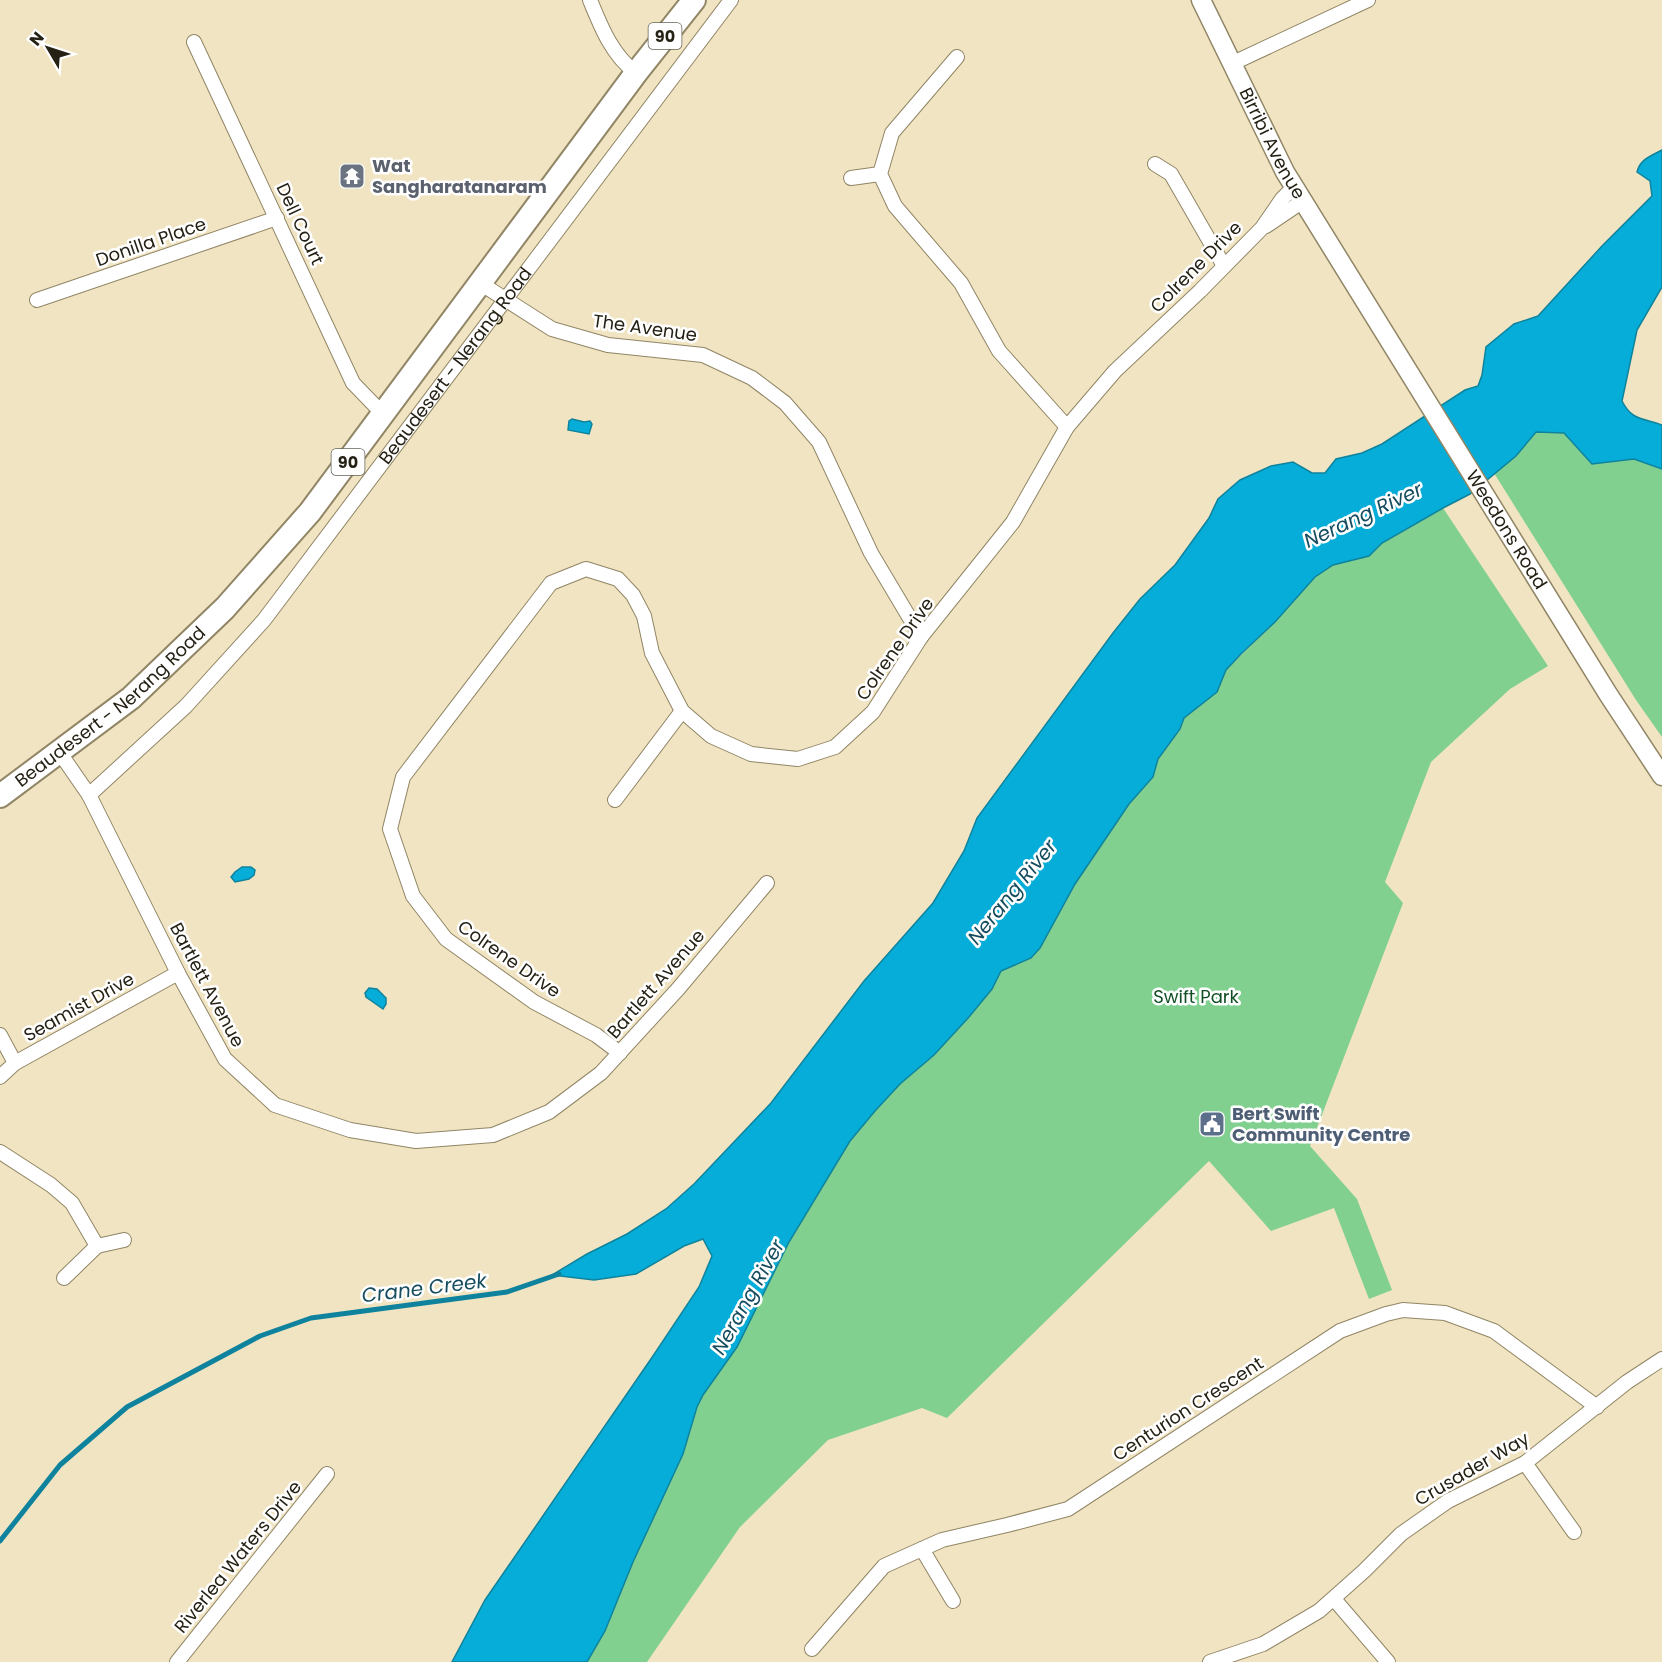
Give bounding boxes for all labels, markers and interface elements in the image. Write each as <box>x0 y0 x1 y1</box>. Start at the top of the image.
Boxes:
north arrow <box>18 18 78 78</box>
road number: 90 <box>648 23 682 49</box>
text: N <box>24 27 49 51</box>
street label: Birribi Avenue <box>1234 83 1312 204</box>
place label: Wat Sangharatanaram <box>372 153 547 199</box>
temple icon: Wat Sangharatanaram <box>337 161 367 191</box>
street label: Dell Court <box>271 179 330 269</box>
street label: Donilla Place <box>92 211 209 272</box>
street label: Colrene Drive <box>1144 215 1247 318</box>
street label: Beaudesert - Nerang Road <box>373 262 537 469</box>
street label: The Avenue <box>591 308 699 347</box>
road number: 90 <box>332 449 364 475</box>
street label: Weedons Road <box>1460 465 1553 594</box>
water label: Nerang River <box>1299 475 1427 555</box>
street label: Colrene Drive <box>850 592 939 705</box>
street label: Beaudesert - Nerang Road <box>10 620 211 793</box>
water label: Nerang River <box>961 833 1063 951</box>
street label: Colrene Drive <box>453 914 566 1003</box>
street label: Bartlett Avenue <box>164 918 251 1051</box>
street label: Bartlett Avenue <box>601 924 710 1044</box>
street label: Seamist Drive <box>19 966 138 1047</box>
park label: Swift Park <box>1153 984 1240 1009</box>
place label: Bert Swift Community Centre <box>1232 1101 1410 1147</box>
public building icon: Bert Swift Community Centre <box>1197 1109 1227 1139</box>
water label: Nerang River <box>705 1234 792 1360</box>
water label: Crane Creek <box>360 1266 490 1310</box>
street label: Centurion Crescent <box>1108 1350 1268 1467</box>
street label: Crusader Way <box>1410 1426 1534 1511</box>
street label: Riverlea Waters Drive <box>168 1475 307 1638</box>

